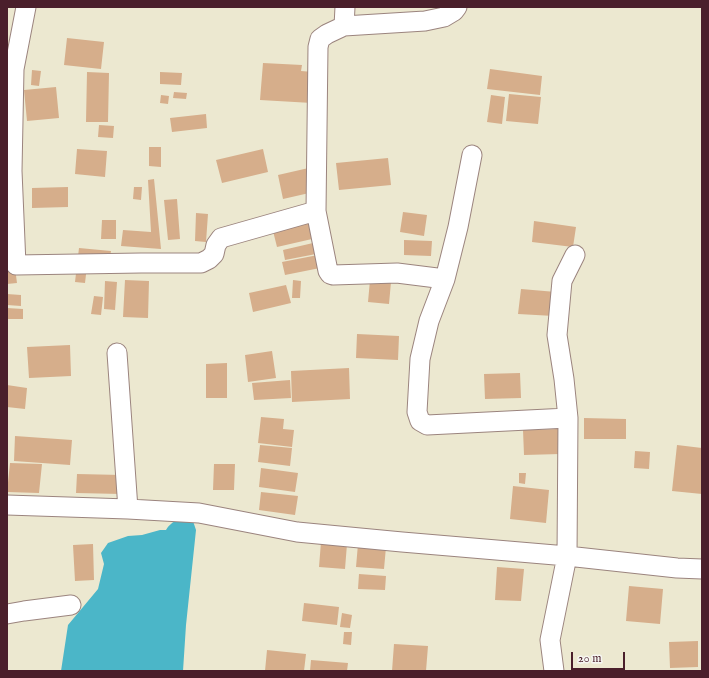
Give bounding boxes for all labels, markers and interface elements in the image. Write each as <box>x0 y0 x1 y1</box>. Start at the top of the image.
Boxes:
scale bar <box>573 644 627 670</box>
text: 20 m <box>578 651 601 666</box>

